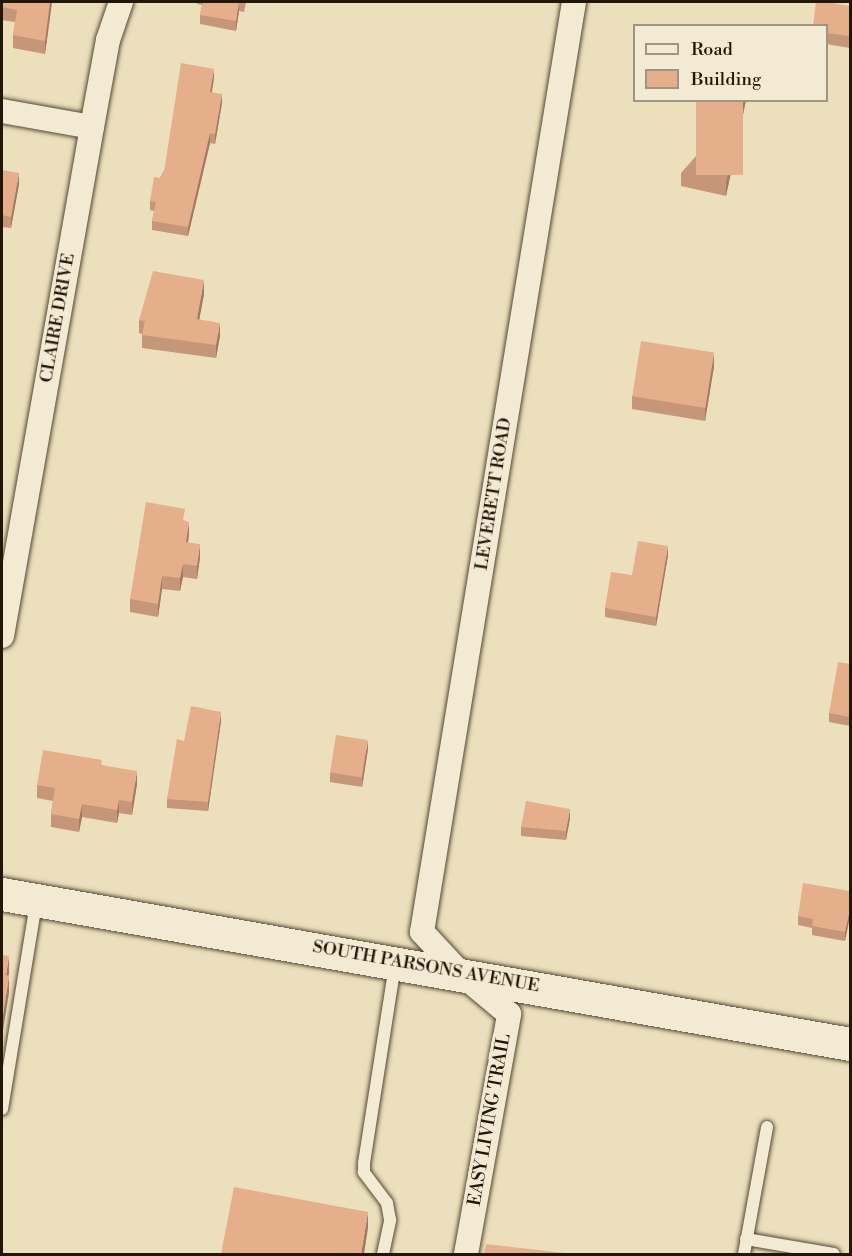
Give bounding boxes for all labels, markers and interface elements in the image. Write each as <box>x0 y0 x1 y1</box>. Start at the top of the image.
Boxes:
legend <box>633 24 828 102</box>
text: Road <box>691 38 733 61</box>
text: Building <box>691 68 761 91</box>
street label: CLAIRE DRIVE <box>36 252 80 384</box>
street label: LEVERETT ROAD <box>471 416 517 572</box>
street label: SOUTH PARSONS AVENUE <box>311 936 541 998</box>
street label: EASY LIVING TRAIL <box>464 1032 516 1208</box>

